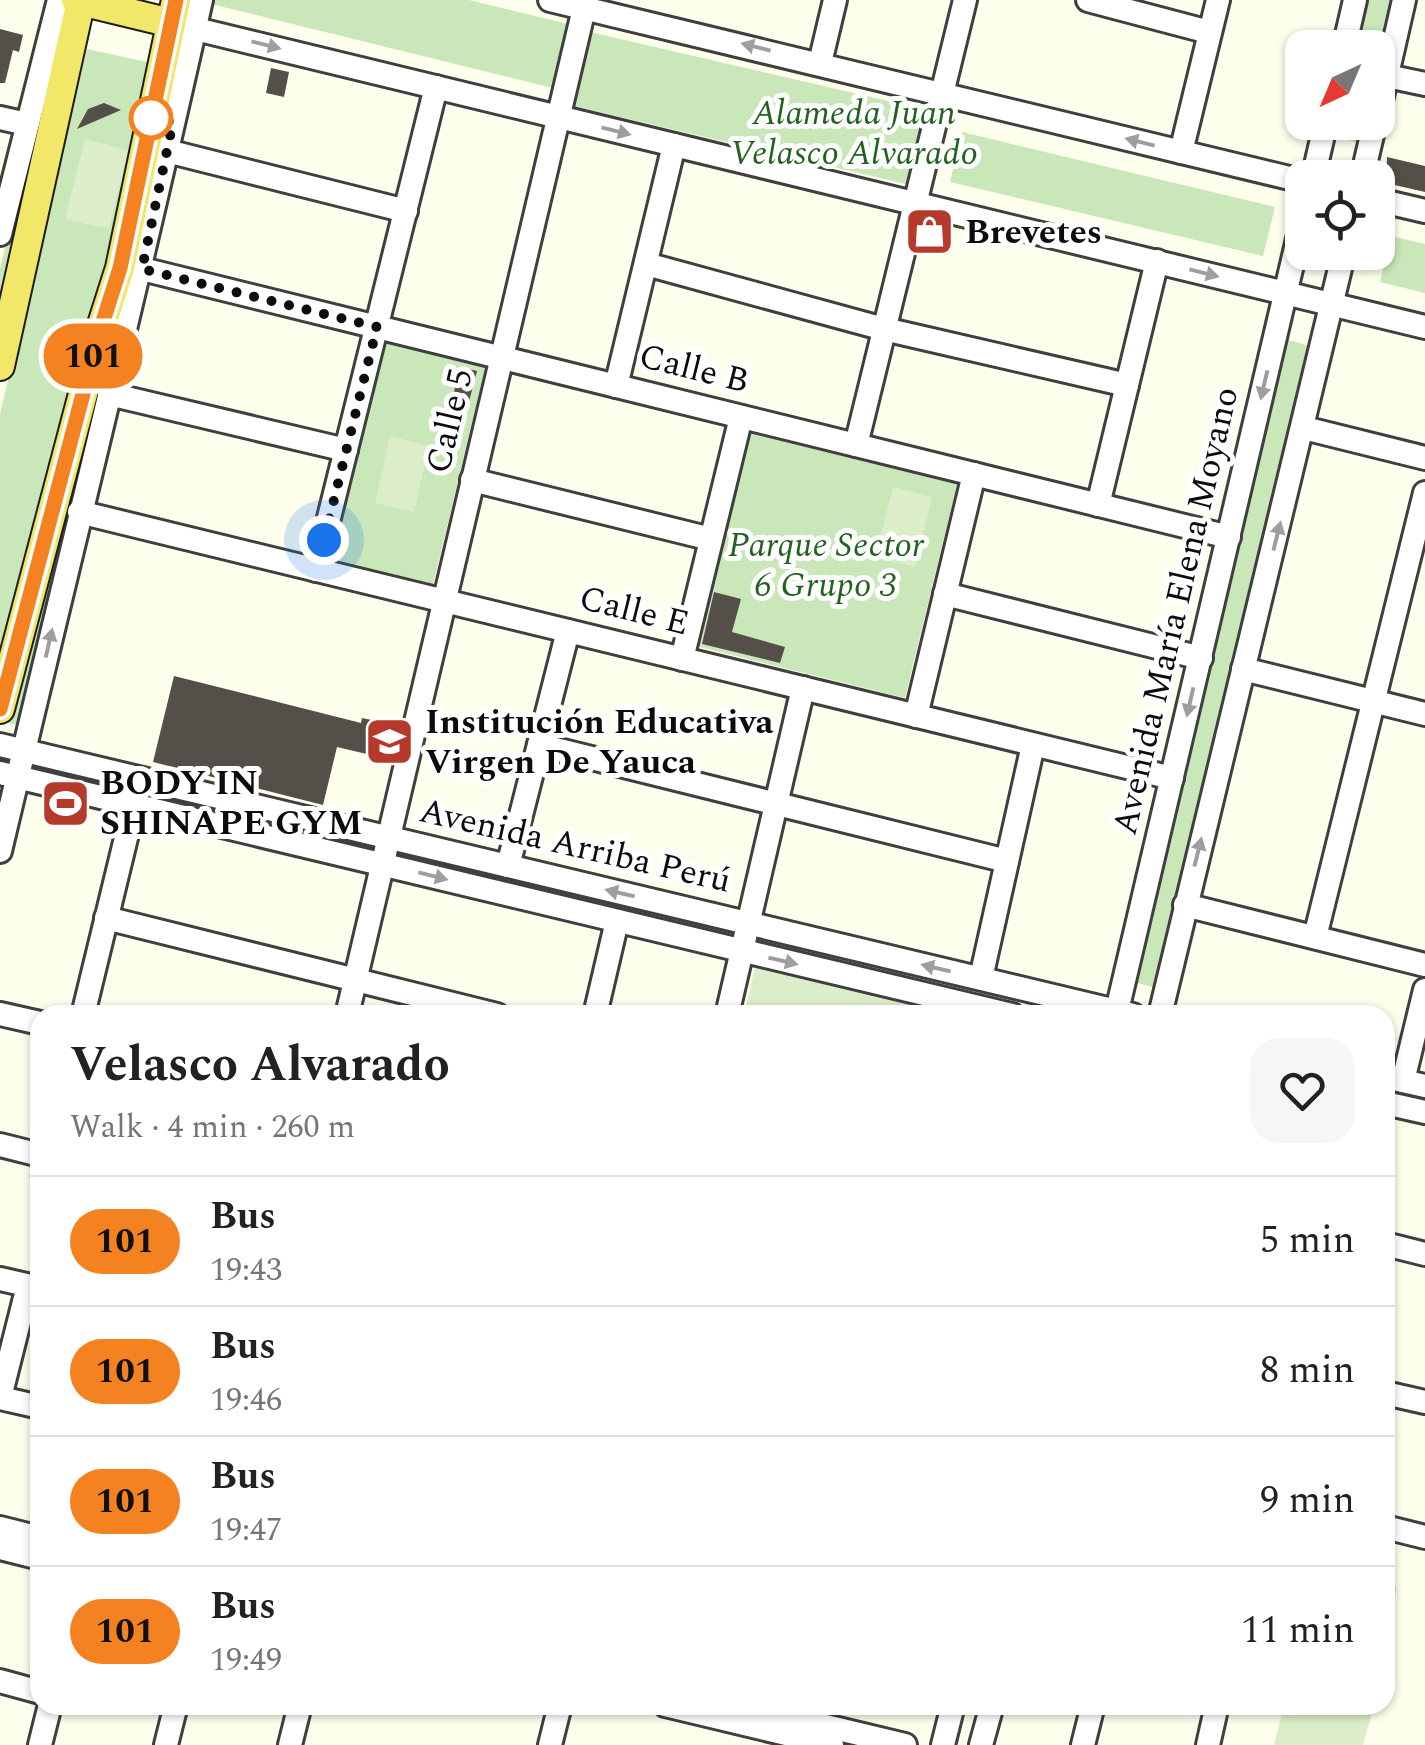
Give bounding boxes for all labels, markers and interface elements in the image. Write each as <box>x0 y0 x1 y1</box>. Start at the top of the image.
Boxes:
north arrow <box>1285 30 1395 140</box>
map controls <box>1285 30 1395 270</box>
one-way arrow <box>251 38 282 53</box>
one-way arrow <box>740 39 771 55</box>
park label: Alameda Juan Velasco Alvarado <box>730 87 978 180</box>
unlabelled marker <box>130 97 172 139</box>
one-way arrow <box>601 123 632 139</box>
one-way arrow <box>1124 133 1155 149</box>
button: locate <box>1285 160 1395 270</box>
shop icon: Brevetes <box>904 206 956 258</box>
place label: Brevetes <box>965 206 1102 259</box>
one-way arrow <box>1189 265 1220 281</box>
line badge: 101 <box>36 324 150 388</box>
text: 101 <box>64 330 122 383</box>
street label: Calle B <box>633 330 755 408</box>
street label: Calle 5 <box>412 363 488 479</box>
one-way arrow <box>1256 370 1271 401</box>
street label: Avenida María Elena Moyano <box>1099 382 1253 840</box>
your location <box>299 515 349 565</box>
park label: Parque Sector 6 Grupo 3 <box>728 519 925 612</box>
one-way arrow <box>1269 521 1285 552</box>
street label: Calle E <box>574 572 694 650</box>
one-way arrow <box>42 627 57 658</box>
one-way arrow <box>1182 687 1197 718</box>
place label: Institución Educativa Virgen De Yauca <box>425 696 774 789</box>
school or university icon: Institución Educativa Virgen De Yauca <box>364 716 416 768</box>
place label: BODY IN SHINAPE GYM <box>100 757 362 850</box>
sports icon: BODY IN SHINAPE GYM <box>39 777 91 829</box>
street label: Avenida Arriba Perú <box>414 784 736 908</box>
one-way arrow <box>1191 836 1206 867</box>
one-way arrow <box>418 869 449 884</box>
one-way arrow <box>604 885 635 900</box>
one-way arrow <box>768 954 799 969</box>
one-way arrow <box>920 960 951 975</box>
text: Velasco Alvarado <box>70 1029 450 1102</box>
button: heart <box>1250 1038 1355 1143</box>
text: Walk · 4 min · 260 m <box>70 1103 355 1152</box>
text: Bus <box>210 1188 276 1246</box>
text: 5 min <box>1260 1212 1355 1270</box>
text: 101 <box>96 1215 154 1268</box>
text: 19:43 <box>210 1246 282 1295</box>
text: Bus <box>210 1318 276 1376</box>
text: 8 min <box>1260 1342 1355 1400</box>
text: 101 <box>96 1345 154 1398</box>
text: 19:46 <box>210 1376 282 1425</box>
text: Bus <box>210 1448 276 1506</box>
text: 9 min <box>1260 1472 1355 1530</box>
text: 101 <box>96 1475 154 1528</box>
text: 19:47 <box>210 1506 282 1555</box>
text: Bus <box>210 1578 276 1636</box>
text: 11 min <box>1241 1602 1355 1660</box>
text: 101 <box>96 1605 154 1658</box>
text: 19:49 <box>210 1636 282 1685</box>

